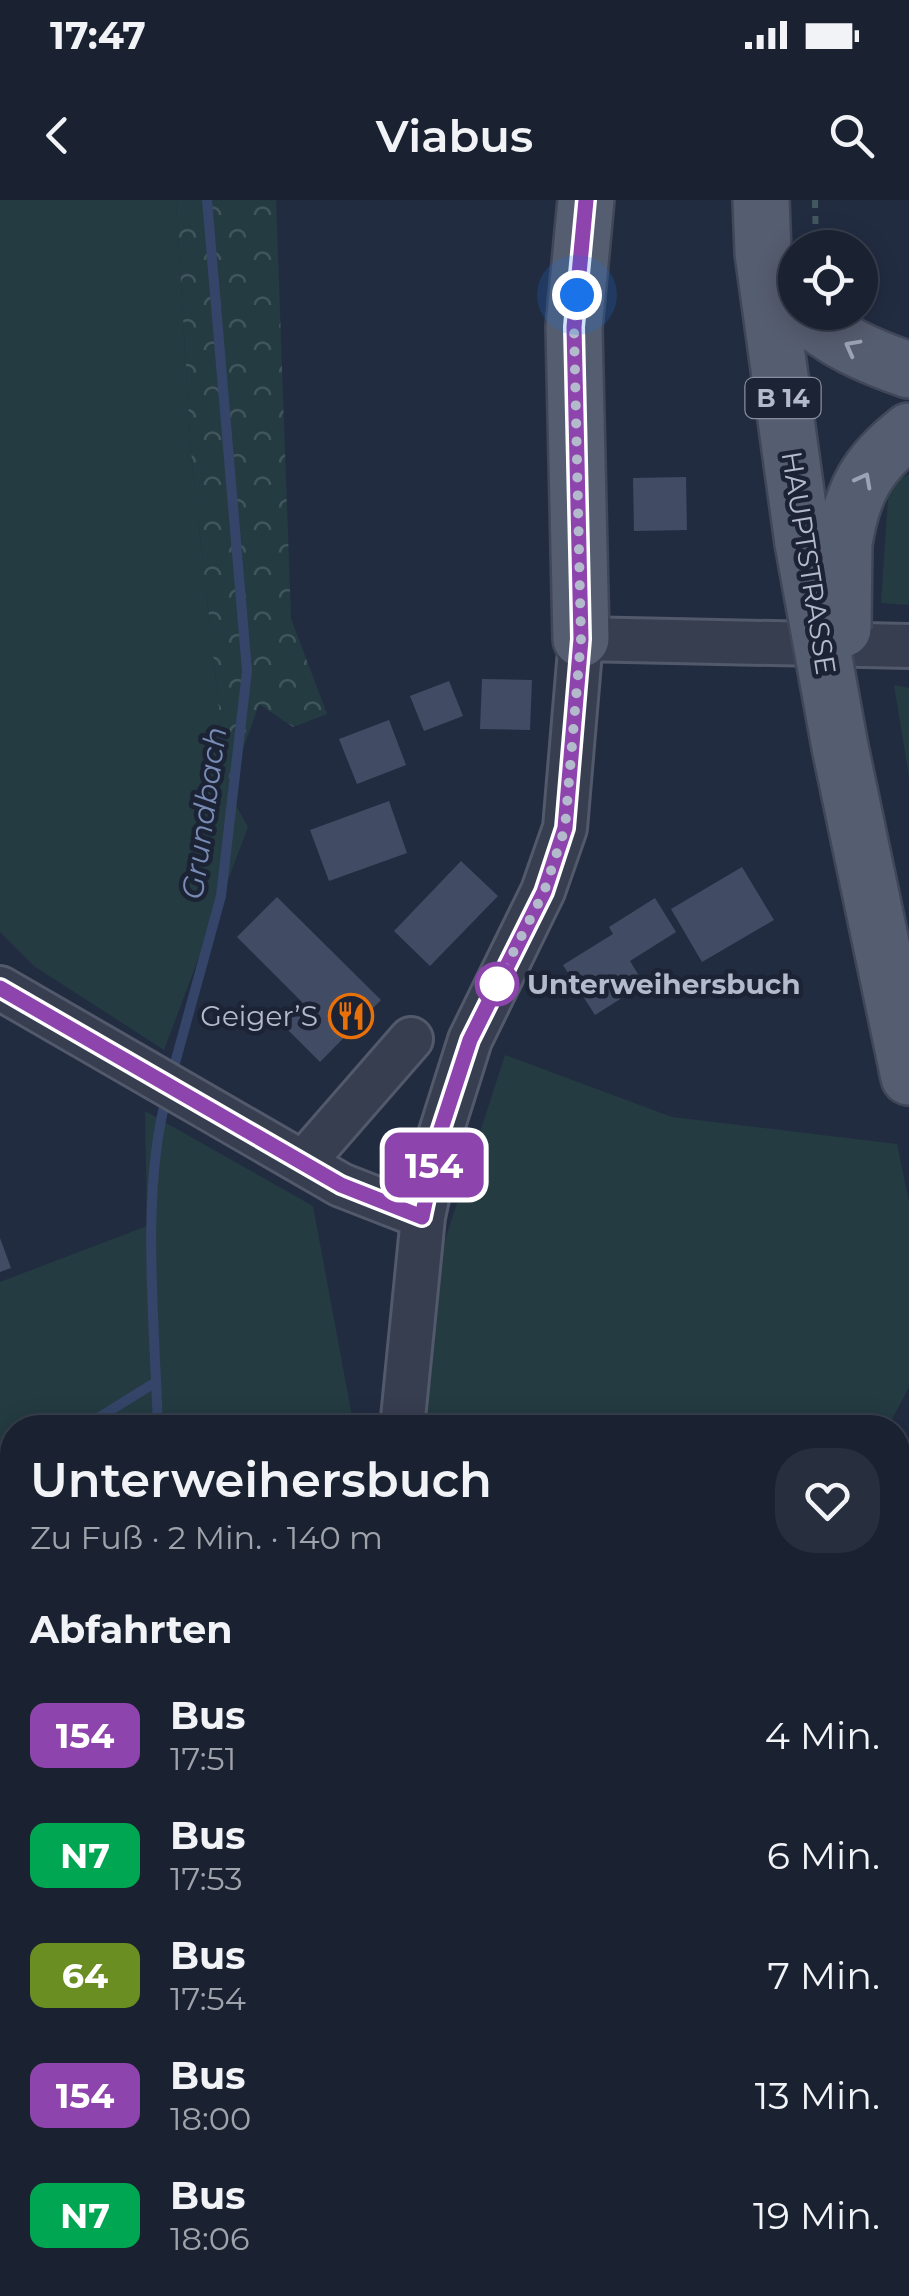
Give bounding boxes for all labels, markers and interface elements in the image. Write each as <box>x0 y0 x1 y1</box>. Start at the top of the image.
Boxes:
text: 17:47 <box>50 12 146 59</box>
icon: back <box>30 108 85 163</box>
text: Viabus <box>376 108 533 163</box>
icon: search <box>824 108 879 163</box>
map controls <box>778 230 878 330</box>
button: locate <box>778 230 878 330</box>
your location <box>552 270 602 320</box>
one-way arrow <box>844 340 862 360</box>
road number: B 14 <box>746 378 820 418</box>
street label: HAUPTSTRASSE <box>775 449 843 677</box>
one-way arrow <box>852 472 871 490</box>
water label: Grundbach <box>174 724 234 902</box>
marker: Unterweihersbuch <box>476 963 518 1005</box>
place label: Unterweihersbuch <box>527 967 801 1001</box>
restaurant icon: Geiger’S <box>328 993 374 1039</box>
place label: Geiger’S <box>200 999 318 1033</box>
line badge: 154 <box>376 1132 492 1198</box>
text: 154 <box>405 1144 463 1187</box>
button: heart <box>775 1448 880 1553</box>
text: Unterweihersbuch <box>30 1451 492 1509</box>
text: Zu Fuß · 2 Min. · 140 m <box>30 1518 383 1557</box>
text: Abfahrten <box>30 1606 232 1653</box>
text: Bus <box>170 1692 245 1739</box>
text: 4 Min. <box>765 1712 880 1759</box>
text: 154 <box>56 1714 114 1757</box>
text: 17:51 <box>170 1739 236 1778</box>
text: Bus <box>170 1812 245 1859</box>
text: 6 Min. <box>767 1832 880 1879</box>
text: N7 <box>60 1834 110 1877</box>
text: 17:53 <box>170 1859 243 1898</box>
text: Bus <box>170 1932 245 1979</box>
text: 7 Min. <box>767 1952 880 1999</box>
text: 64 <box>62 1954 108 1997</box>
text: 17:54 <box>170 1979 246 2018</box>
text: Bus <box>170 2052 245 2099</box>
text: 13 Min. <box>755 2072 880 2119</box>
text: 154 <box>56 2074 114 2117</box>
text: 18:00 <box>170 2099 251 2138</box>
text: Bus <box>170 2172 245 2219</box>
text: 19 Min. <box>753 2192 880 2239</box>
text: N7 <box>60 2194 110 2237</box>
text: 18:06 <box>170 2219 249 2258</box>

